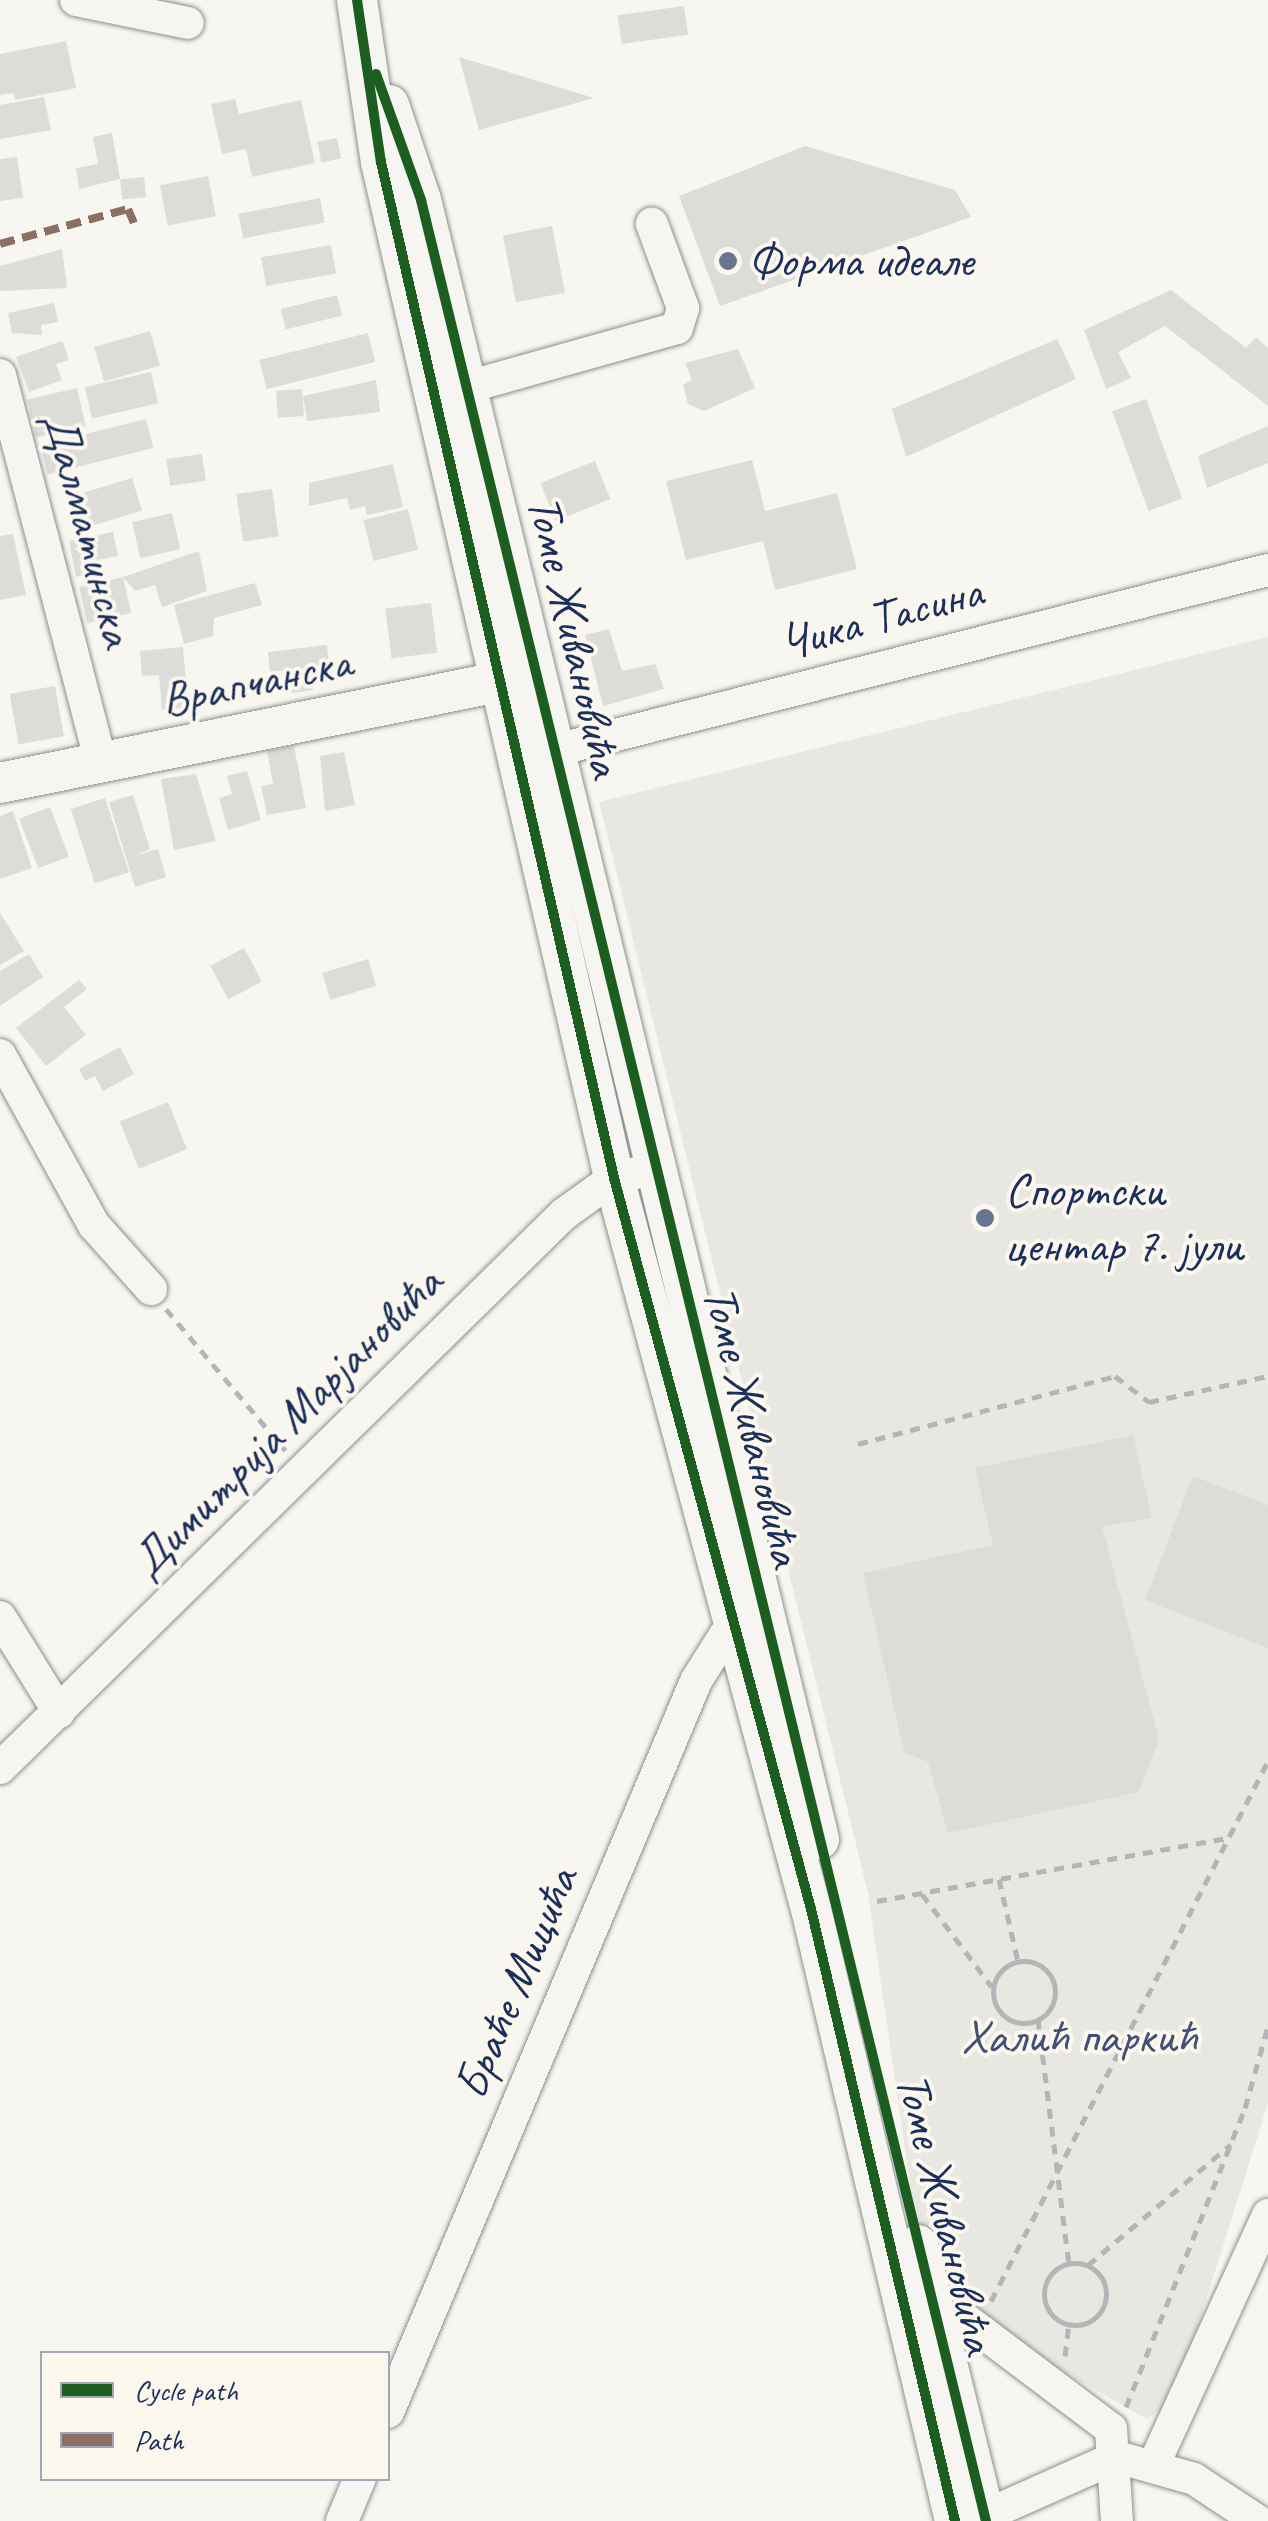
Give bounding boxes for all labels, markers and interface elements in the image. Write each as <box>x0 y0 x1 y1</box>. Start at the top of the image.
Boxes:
place label: Форма идеале <box>748 232 973 290</box>
marker: Форма идеале <box>717 250 739 272</box>
street label: Далматинска <box>30 405 148 653</box>
street label: Томе Живановића <box>515 490 635 782</box>
street label: Чика Тасина <box>774 562 988 672</box>
street label: Врапчанска <box>156 633 356 729</box>
place label: Спортски центар 7. јули <box>1005 1161 1243 1274</box>
marker: Спортски центар 7. јули <box>974 1207 996 1229</box>
street label: Димитрија Марјановића <box>118 1254 454 1590</box>
street label: Томе Живановића <box>690 1280 816 1572</box>
street label: Браће Мицића <box>441 1859 591 2107</box>
park label: Халић паркић <box>961 2008 1197 2066</box>
street label: Томе Живановића <box>883 2067 1009 2359</box>
legend <box>40 2351 390 2481</box>
text: Cycle path <box>134 2371 238 2409</box>
text: Path <box>134 2421 183 2459</box>

